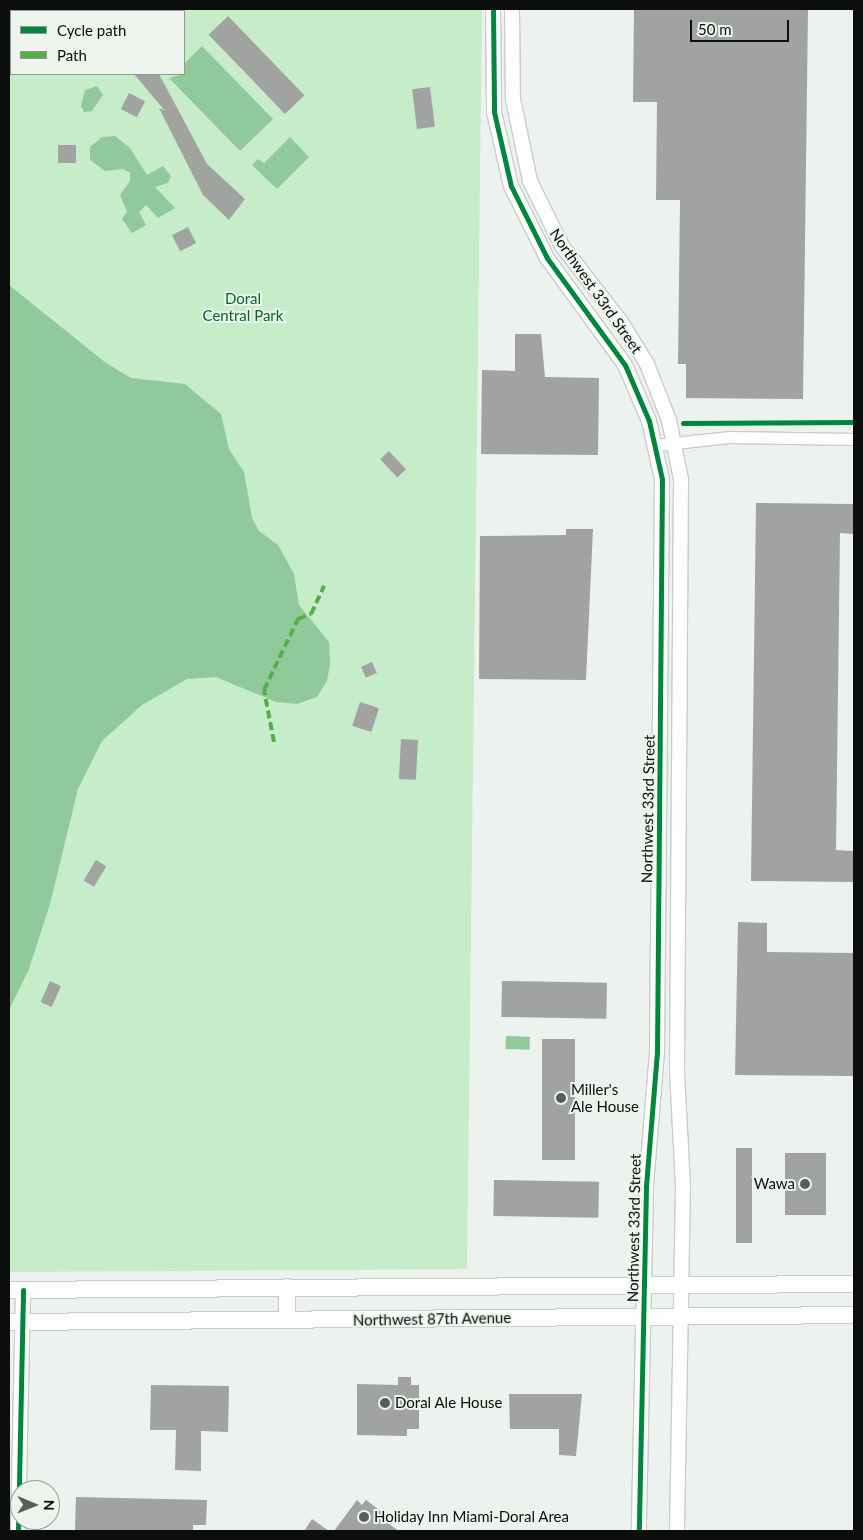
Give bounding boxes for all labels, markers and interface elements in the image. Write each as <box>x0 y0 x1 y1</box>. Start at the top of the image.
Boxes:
legend <box>10 10 185 75</box>
scale bar <box>693 10 792 42</box>
text: 50 m <box>698 20 732 38</box>
text: Cycle path <box>57 21 126 39</box>
text: Path <box>57 46 87 64</box>
street label: Northwest 33rd Street <box>546 225 646 357</box>
park label: Doral Central Park <box>203 289 283 324</box>
street label: Northwest 33rd Street <box>638 735 658 883</box>
place label: Miller's Ale House <box>571 1080 639 1115</box>
marker: Miller's Ale House <box>555 1092 567 1104</box>
street label: Northwest 33rd Street <box>624 1154 644 1302</box>
place label: Wawa <box>754 1175 795 1193</box>
marker: Wawa <box>799 1178 811 1190</box>
street label: Northwest 87th Avenue <box>352 1309 512 1329</box>
place label: Doral Ale House <box>395 1394 503 1412</box>
marker: Doral Ale House <box>379 1397 391 1409</box>
north arrow <box>10 1480 60 1530</box>
text: N <box>41 1500 58 1511</box>
place label: Holiday Inn Miami-Doral Area <box>374 1508 570 1526</box>
marker: Holiday Inn Miami-Doral Area <box>358 1511 370 1523</box>

